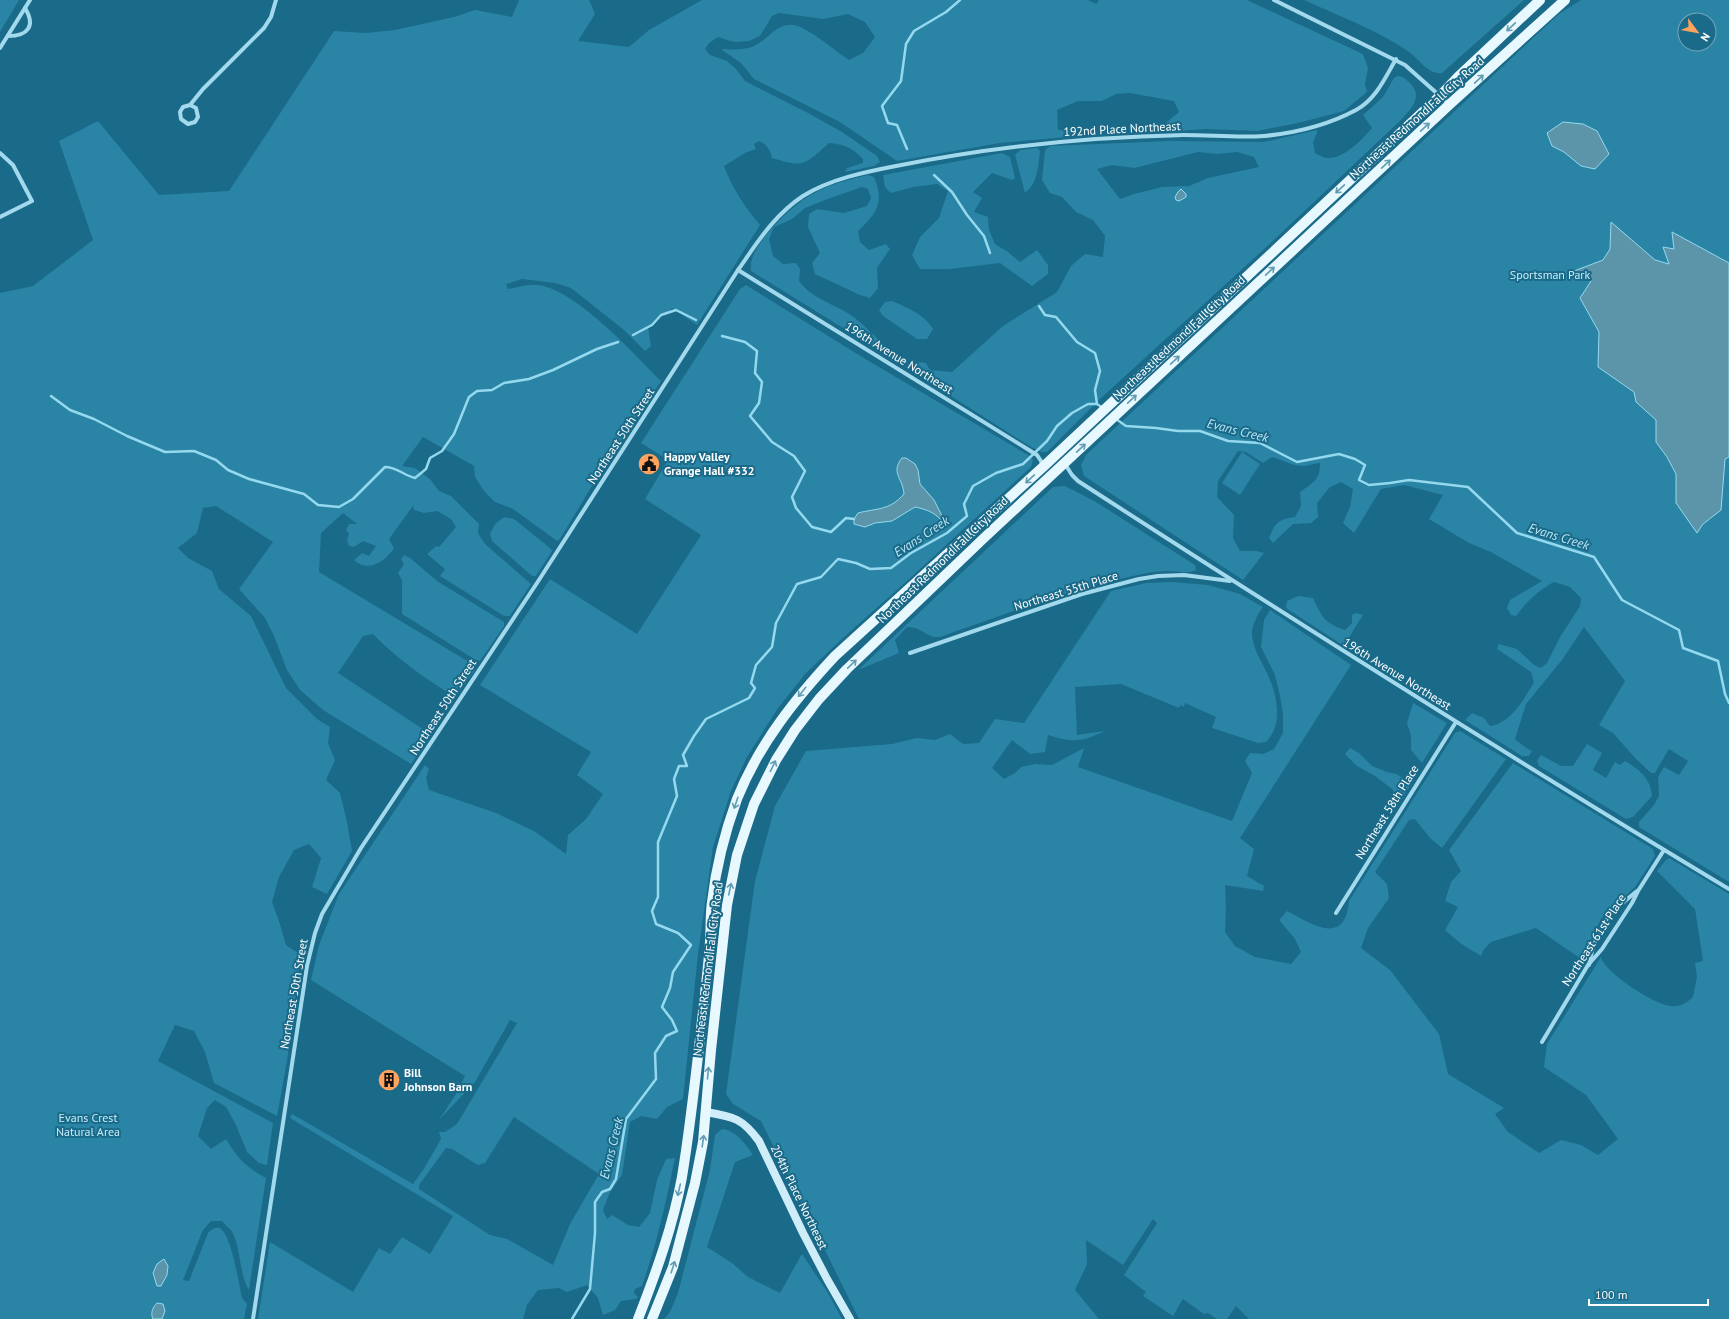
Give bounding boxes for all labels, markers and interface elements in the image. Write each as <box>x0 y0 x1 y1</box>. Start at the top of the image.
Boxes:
north arrow <box>1677 12 1717 52</box>
one-way arrow <box>1506 22 1516 31</box>
text: N <box>1698 31 1713 44</box>
street label: Northeast Redmond Fall City Road <box>1346 53 1487 182</box>
one-way arrow <box>1474 75 1484 84</box>
street label: 192nd Place Northeast <box>1063 118 1181 139</box>
one-way arrow <box>1420 123 1430 132</box>
one-way arrow <box>1381 159 1391 168</box>
one-way arrow <box>1335 184 1345 194</box>
one-way arrow <box>1265 266 1275 276</box>
park label: Sportsman Park <box>1510 267 1590 282</box>
street label: Northeast Redmond Fall City Road <box>1109 272 1248 403</box>
street label: 196th Avenue Northeast <box>842 318 956 397</box>
one-way arrow <box>1170 355 1180 364</box>
street label: Northeast 50th Street <box>584 385 657 487</box>
one-way arrow <box>1127 395 1137 404</box>
water label: Evans Creek <box>1205 415 1272 447</box>
one-way arrow <box>1076 444 1086 453</box>
place label: Happy Valley Grange Hall #332 <box>664 449 755 478</box>
public building icon: Happy Valley Grange Hall #332 <box>636 451 662 477</box>
one-way arrow <box>1025 474 1035 484</box>
street label: Northeast Redmond Fall City Road <box>874 493 1011 626</box>
water label: Evans Creek <box>890 512 953 561</box>
water label: Evans Creek <box>1526 519 1592 554</box>
street label: Northeast 55th Place <box>1012 568 1120 614</box>
street label: 196th Avenue Northeast <box>1340 634 1454 713</box>
street label: Northeast 50th Street <box>406 656 479 758</box>
one-way arrow <box>847 659 857 669</box>
one-way arrow <box>798 686 806 697</box>
one-way arrow <box>770 761 777 773</box>
street label: Northeast 58th Place <box>1352 762 1422 862</box>
one-way arrow <box>732 797 739 810</box>
street label: Northeast Redmond Fall City Road <box>689 881 726 1057</box>
one-way arrow <box>727 883 735 896</box>
street label: Northeast 61st Place <box>1558 891 1629 989</box>
street label: Northeast 50th Street <box>276 938 311 1050</box>
place label: Bill Johnson Barn <box>403 1065 472 1094</box>
building icon: Bill Johnson Barn <box>376 1067 402 1093</box>
one-way arrow <box>705 1067 712 1080</box>
park label: Evans Crest Natural Area <box>56 1110 120 1139</box>
water label: Evans Creek <box>596 1114 628 1181</box>
one-way arrow <box>699 1135 707 1148</box>
street label: 204th Place Northeast <box>768 1142 831 1252</box>
one-way arrow <box>674 1184 682 1197</box>
one-way arrow <box>670 1261 677 1274</box>
scale bar <box>1589 1281 1708 1307</box>
text: 100 m <box>1595 1287 1628 1302</box>

